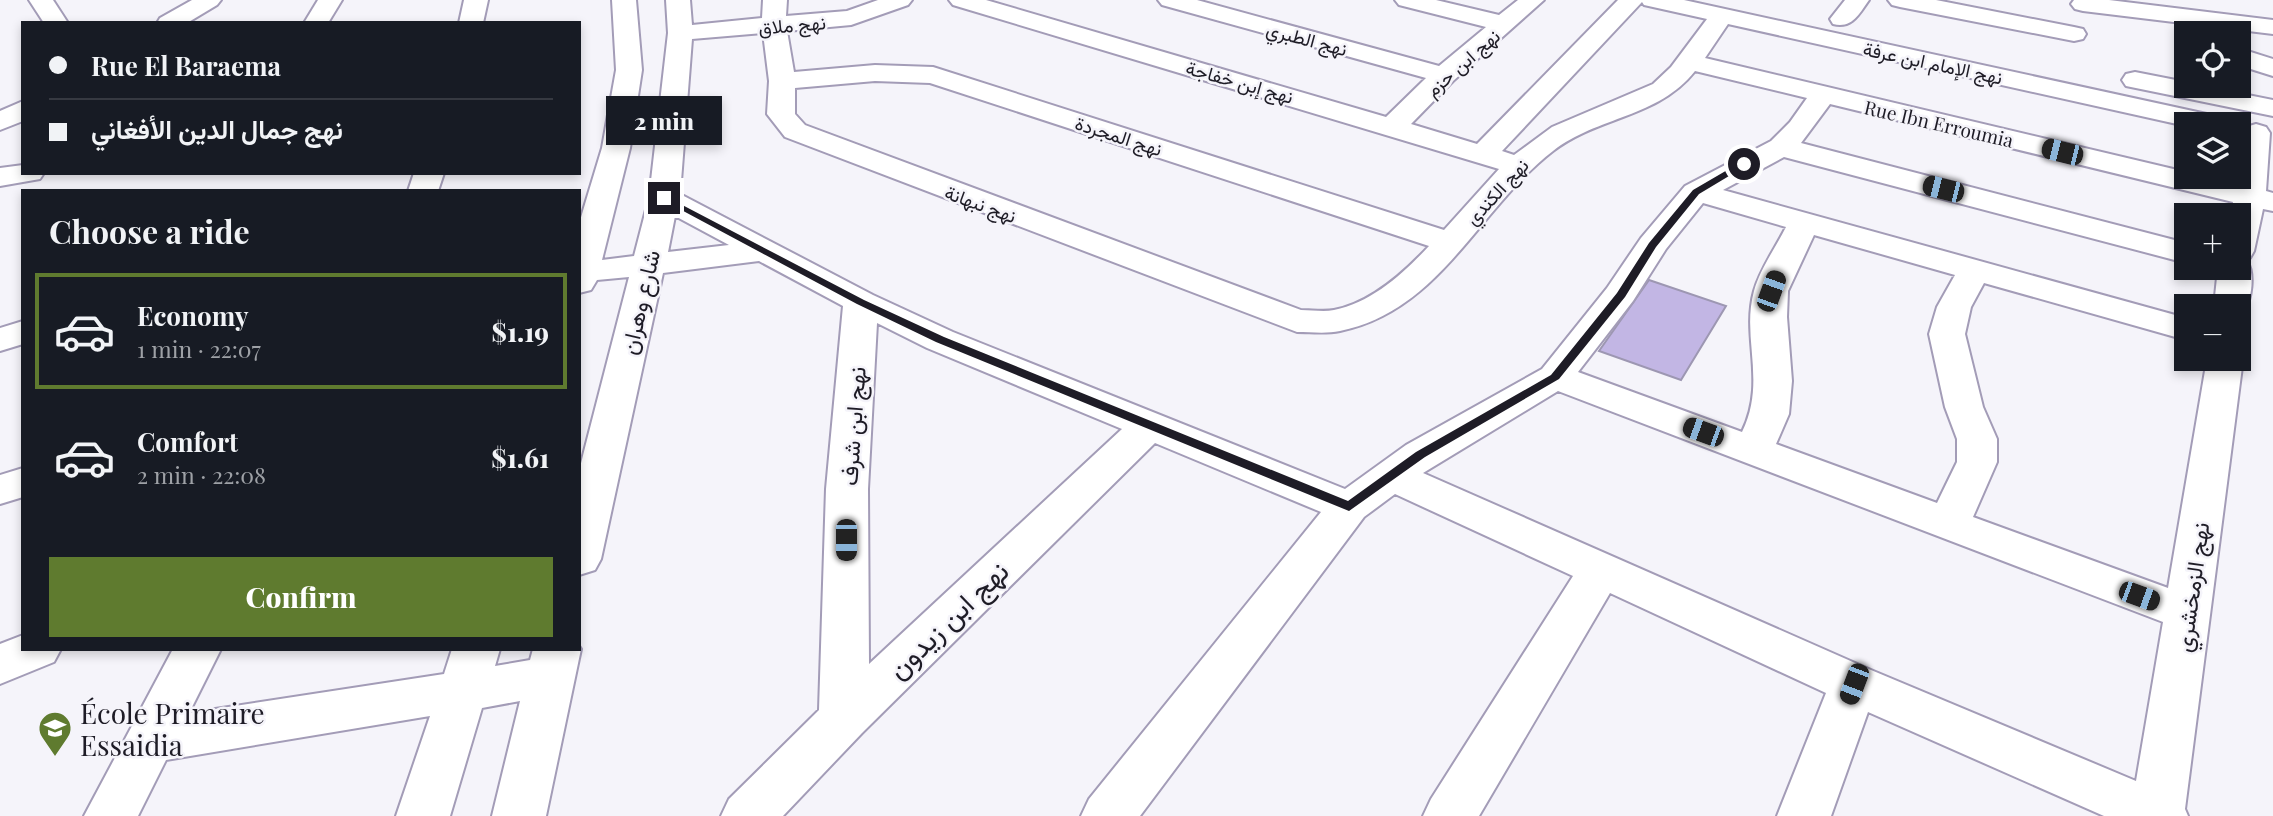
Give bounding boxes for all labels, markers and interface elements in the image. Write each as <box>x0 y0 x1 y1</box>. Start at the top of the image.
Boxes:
street label: نهج ملاق <box>757 8 827 42</box>
street label: نهج الطبري <box>1263 15 1350 65</box>
map controls <box>2174 21 2251 371</box>
button: locate <box>2174 21 2251 98</box>
street label: نهج ابن حزم <box>1419 22 1506 103</box>
street label: نهج الإمام ابن عرفة <box>1860 35 2005 91</box>
text: Rue El Baraema <box>91 48 281 83</box>
street label: نهج إبن خفاجة <box>1183 53 1297 111</box>
street label: Rue Ibn Erroumia <box>1862 93 2017 153</box>
callout: 2 min <box>606 96 722 146</box>
text: 2 min <box>634 105 694 136</box>
street label: نهج المجردة <box>1071 109 1166 163</box>
text: نهج جمال الدين الأفغاني <box>91 111 343 146</box>
button: layers <box>2174 112 2251 189</box>
car <box>2040 137 2085 167</box>
route start <box>1728 148 1760 180</box>
street label: نهج الكندي <box>1458 152 1536 233</box>
car <box>1921 174 1966 204</box>
street label: نهج نبهانة <box>941 178 1020 230</box>
route end <box>648 182 680 214</box>
button: + <box>2174 203 2251 280</box>
text: Choose a ride <box>49 209 250 252</box>
street label: شارع وهران <box>612 247 668 358</box>
car <box>1754 268 1789 314</box>
button: − <box>2174 294 2251 371</box>
text: Economy <box>137 298 248 333</box>
icon: car <box>53 300 116 363</box>
text: $1.19 <box>492 314 549 349</box>
text: 1 min · 22:07 <box>137 333 261 364</box>
street label: نهج ابن شرف <box>832 365 874 487</box>
car <box>1680 415 1727 449</box>
text: Comfort <box>137 424 238 459</box>
icon: car <box>53 426 116 489</box>
text: $1.61 <box>491 440 549 475</box>
text: 2 min · 22:08 <box>137 459 266 490</box>
car <box>836 519 857 561</box>
street label: نهج الزمخشري <box>2167 520 2220 655</box>
street label: نهج ابن زيدون <box>879 552 1018 688</box>
button: Confirm <box>49 557 553 637</box>
car <box>2116 579 2163 613</box>
car <box>1837 661 1872 707</box>
place label: École Primaire Essaidia <box>80 694 265 763</box>
school or university icon: École Primaire Essaidia <box>36 709 74 758</box>

